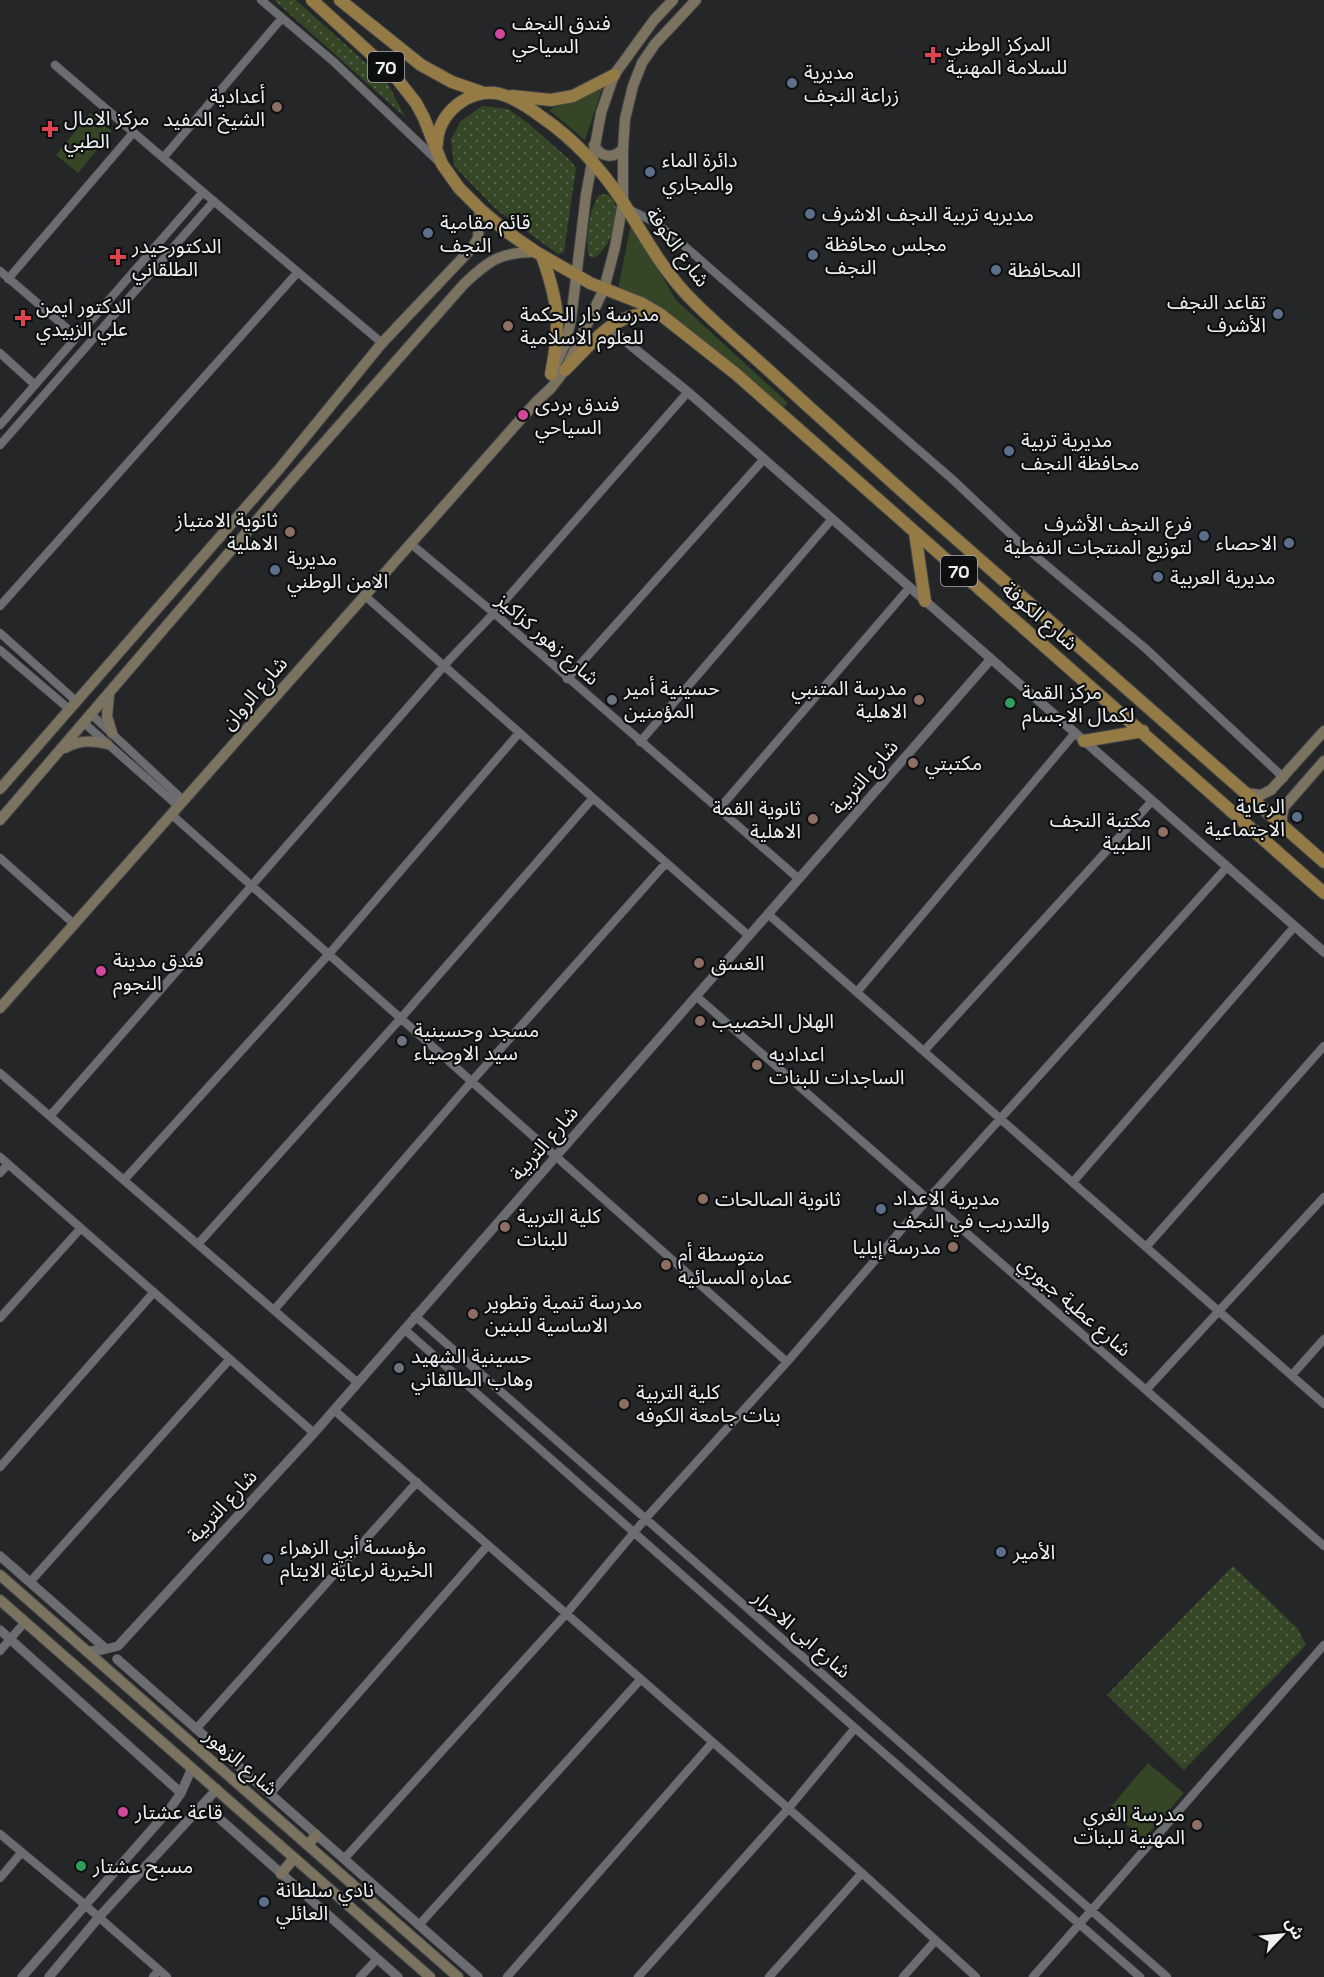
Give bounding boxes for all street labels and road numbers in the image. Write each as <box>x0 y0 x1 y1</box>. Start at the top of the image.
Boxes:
road number: 70 <box>368 52 404 82</box>
street label: شارع الكوفة <box>639 202 716 293</box>
road number: 70 <box>941 556 977 586</box>
street label: شارع الكوفة <box>995 576 1083 658</box>
street label: شارع زهور كزاكيز <box>489 587 605 692</box>
street label: شارع الروان <box>215 651 295 737</box>
street label: شارع التربية <box>824 734 905 821</box>
street label: شارع التربية <box>504 1100 585 1187</box>
street label: شارع عطية جبوري <box>1011 1250 1137 1364</box>
street label: شارع التربية <box>181 1464 264 1550</box>
street label: شارع ابی الاحرار <box>745 1584 857 1685</box>
street label: شارع الزهور <box>197 1722 283 1803</box>

